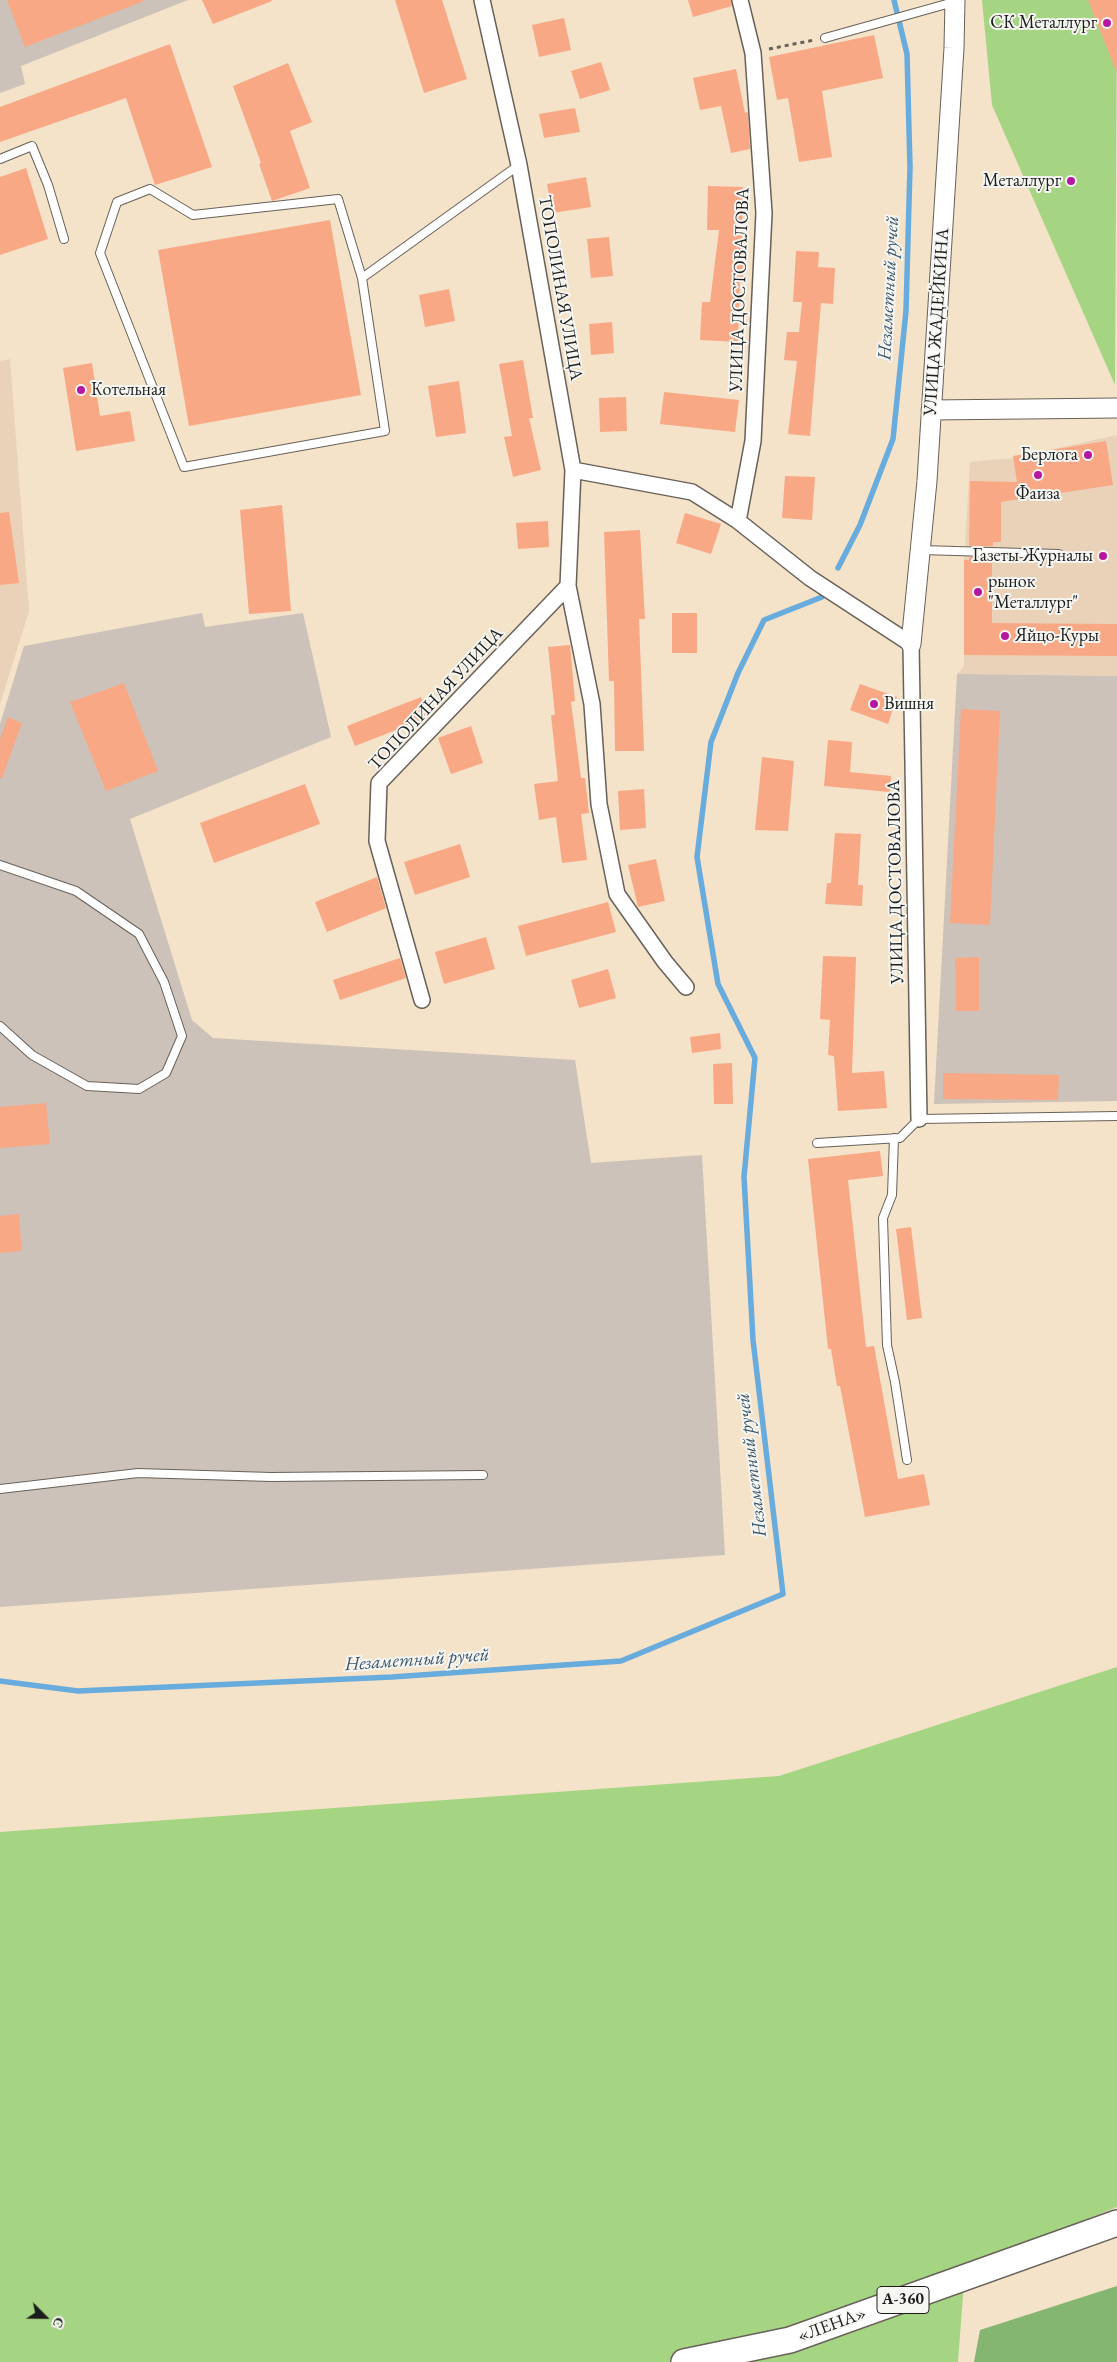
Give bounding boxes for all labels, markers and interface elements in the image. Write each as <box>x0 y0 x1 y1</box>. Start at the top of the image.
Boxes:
place label: СК Металлург <box>990 12 1097 34</box>
marker: СК Металлург <box>1101 17 1113 29</box>
place label: Металлург <box>983 170 1061 192</box>
marker: Металлург <box>1065 175 1077 187</box>
street label: УЛИЦА ДОСТОВАЛОВА <box>726 187 754 393</box>
street label: ТОПОЛИНАЯ УЛИЦА <box>533 194 587 382</box>
water label: Незаметный ручей <box>874 215 904 361</box>
street label: УЛИЦА ЖАДЕЙКИНА <box>920 227 954 417</box>
place label: Котельная <box>91 379 166 401</box>
marker: Котельная <box>75 384 87 396</box>
place label: Берлога <box>1020 444 1078 466</box>
marker: Берлога <box>1082 449 1094 461</box>
marker: Фаиза <box>1032 469 1044 481</box>
place label: Фаиза <box>1016 483 1060 505</box>
place label: Газеты Журналы <box>972 545 1093 567</box>
marker: Газеты Журналы <box>1097 550 1109 562</box>
place label: рынок "Металлург" <box>988 571 1078 614</box>
marker: рынок "Металлург" <box>972 586 984 598</box>
street label: ТОПОЛИНАЯ УЛИЦА <box>364 623 508 775</box>
place label: Яйцо-Куры <box>1015 625 1099 647</box>
marker: Яйцо-Куры <box>999 630 1011 642</box>
place label: Вишня <box>884 693 934 715</box>
marker: Вишня <box>868 698 880 710</box>
street label: УЛИЦА ДОСТОВАЛОВА <box>883 779 909 985</box>
water label: Незаметный ручей <box>732 1392 772 1538</box>
water label: Незаметный ручей <box>344 1644 490 1676</box>
road number: А-360 <box>877 2286 929 2314</box>
north arrow <box>20 2292 70 2342</box>
street label: «ЛЕНА» <box>795 2303 869 2347</box>
text: С <box>49 2315 69 2331</box>

